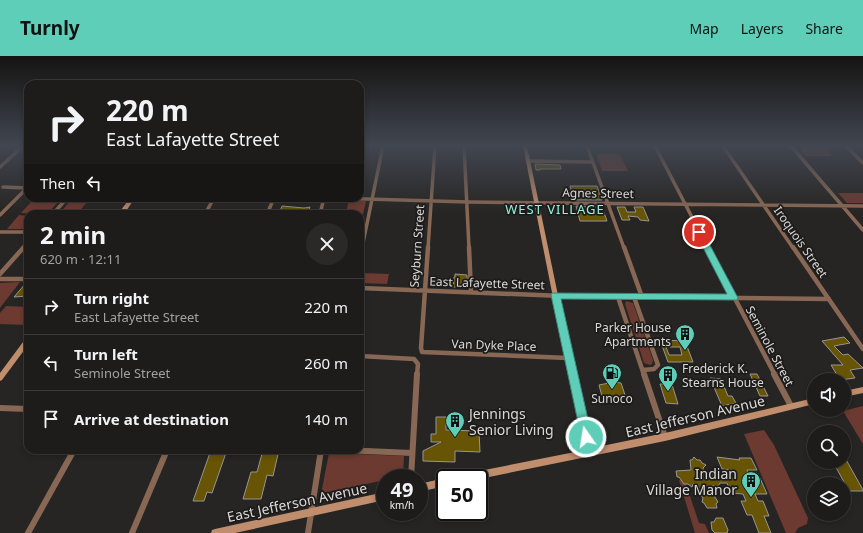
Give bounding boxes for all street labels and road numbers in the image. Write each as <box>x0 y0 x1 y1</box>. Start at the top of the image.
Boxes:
street label: Agnes Street <box>562 184 635 202</box>
street label: Seyburn Street <box>406 203 428 288</box>
street label: Iroquois Street <box>770 203 832 282</box>
street label: East Lafayette Street <box>429 272 546 294</box>
street label: Seminole Street <box>742 303 799 390</box>
street label: Van Dyke Place <box>451 335 537 355</box>
street label: East Jefferson Avenue <box>623 391 767 441</box>
street label: East Jefferson Avenue <box>225 478 369 526</box>

